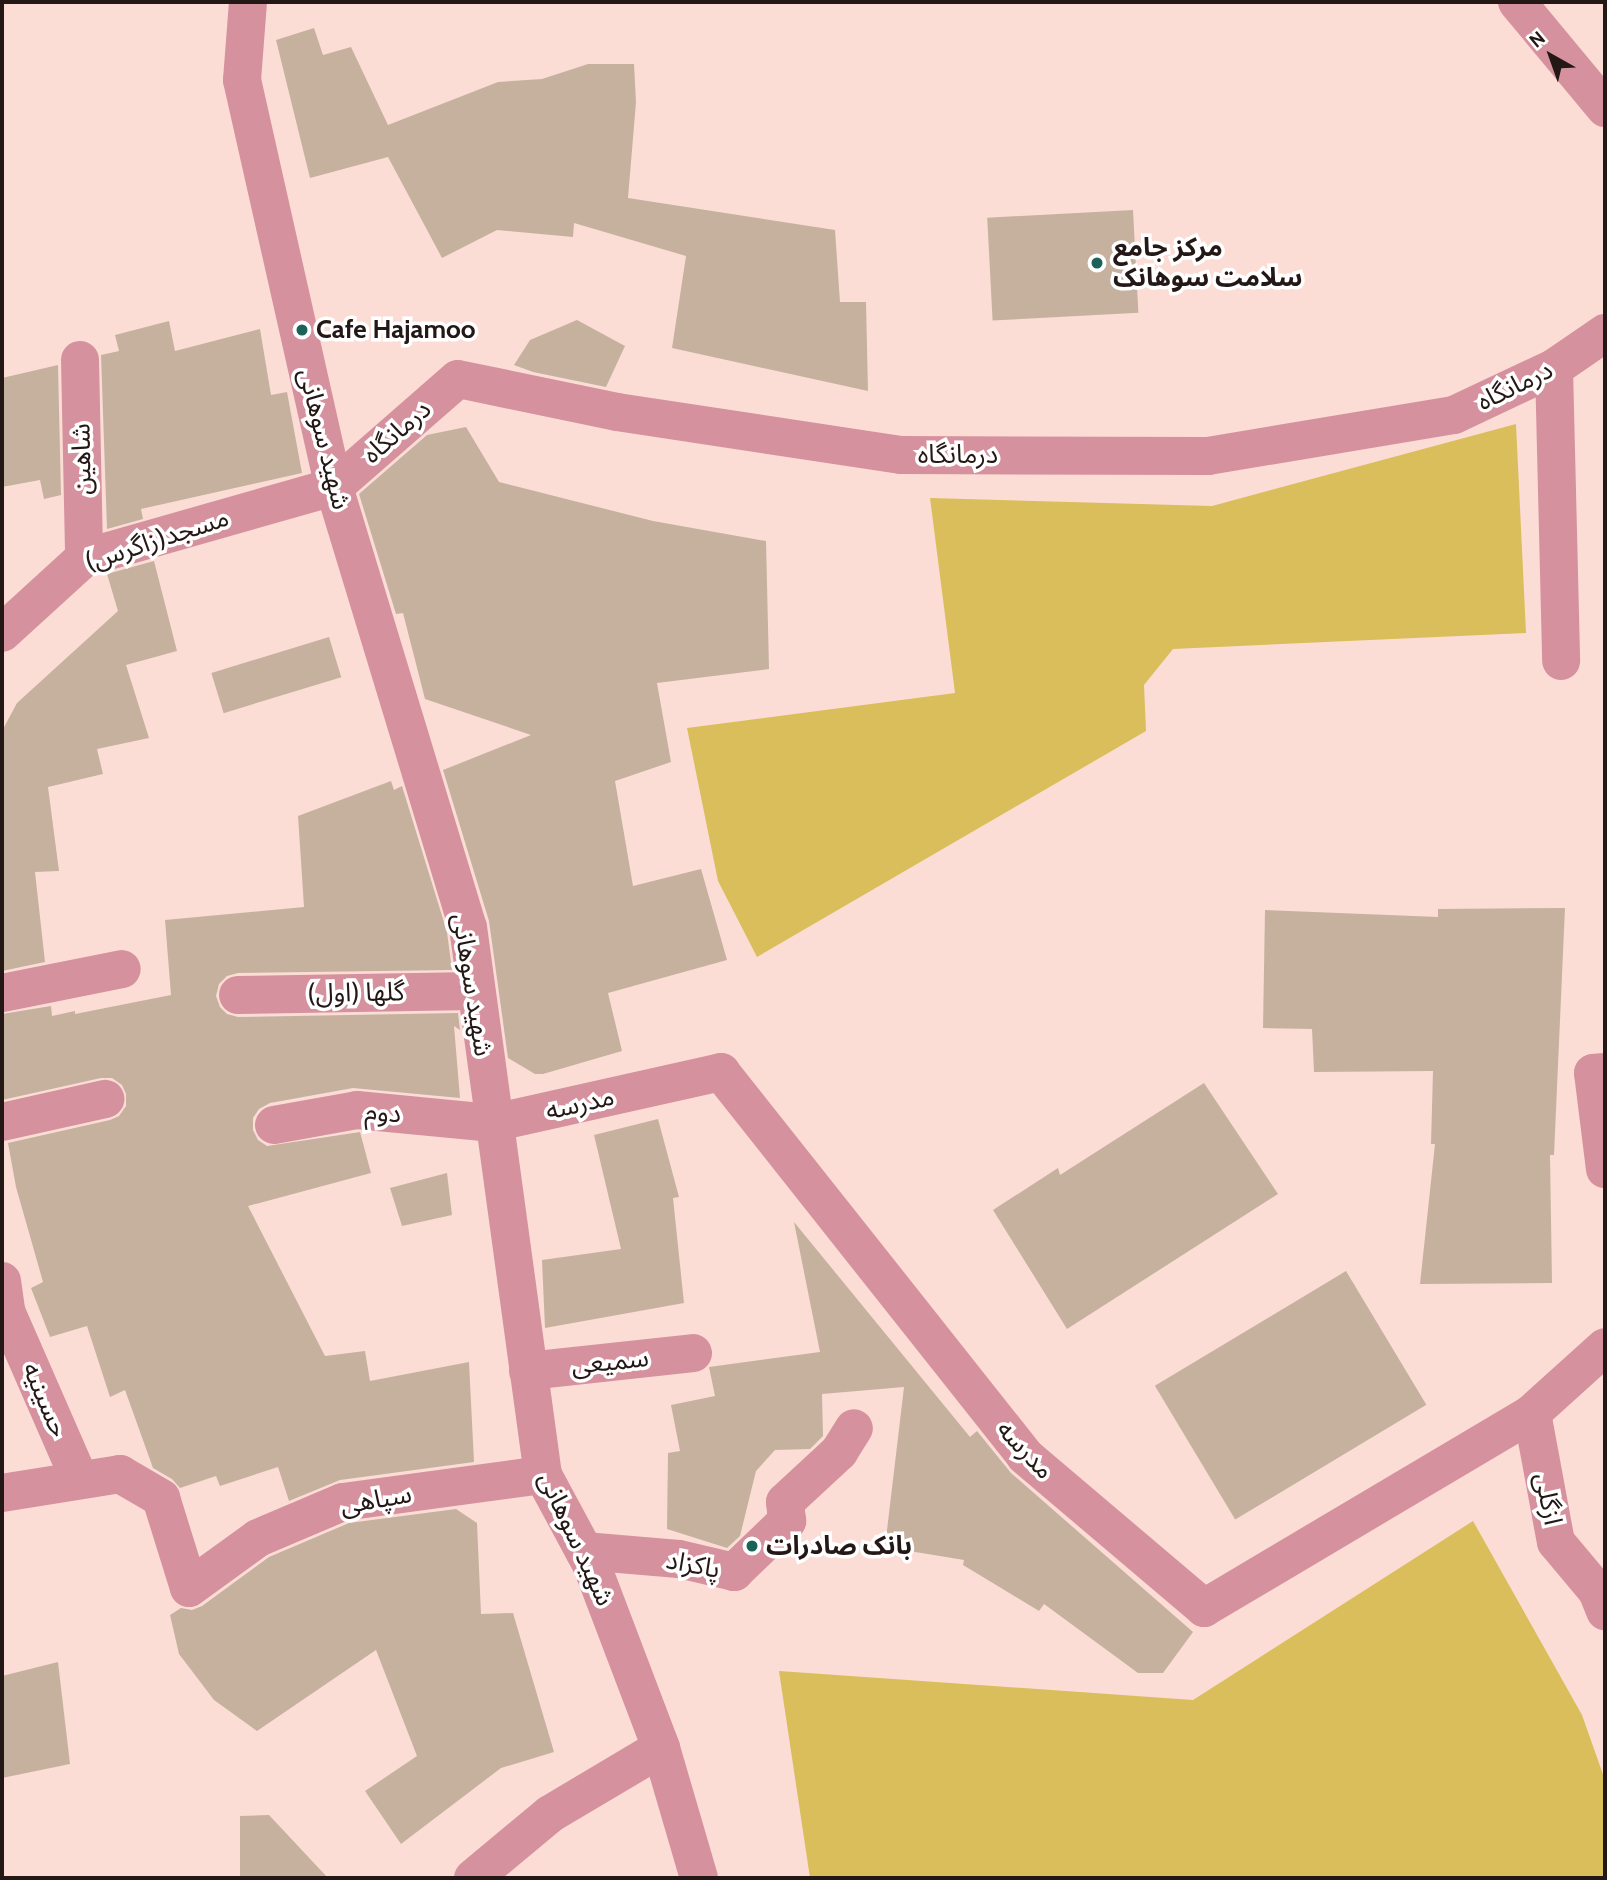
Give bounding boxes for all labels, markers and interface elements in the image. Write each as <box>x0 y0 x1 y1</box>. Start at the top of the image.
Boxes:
north arrow <box>1516 21 1586 91</box>
text: N <box>1525 26 1550 53</box>
place label: مرکز جامع سلامت سوهانک <box>1113 232 1302 294</box>
marker: مرکز جامع سلامت سوهانک <box>1087 253 1107 273</box>
place label: Cafe Hajamoo <box>316 314 476 346</box>
marker: Cafe Hajamoo <box>294 322 310 338</box>
street label: درمانگاه <box>1472 354 1558 418</box>
street label: شهید سوهانی <box>291 365 357 513</box>
street label: درمانگاه <box>356 394 438 470</box>
street label: شاهین <box>66 423 98 495</box>
street label: درمانگاه <box>918 439 998 471</box>
street label: مسجد(زاگرس) <box>81 502 233 578</box>
street label: شهید سوهانی <box>445 911 499 1059</box>
street label: گلها (اول) <box>307 977 405 1009</box>
street label: مدرسه <box>543 1081 617 1127</box>
street label: دوم <box>364 1096 402 1130</box>
street label: سمیعی <box>570 1342 650 1382</box>
street label: حسینیه <box>15 1358 75 1442</box>
street label: مدرسه <box>990 1414 1060 1486</box>
street label: شهید سوهانی <box>531 1467 621 1611</box>
street label: ازگلی <box>1528 1470 1568 1528</box>
street label: سپاهی <box>338 1478 414 1522</box>
place label: بانک صادرات <box>766 1530 912 1562</box>
marker: بانک صادرات <box>744 1538 760 1554</box>
street label: پاکزاد <box>663 1545 723 1585</box>

